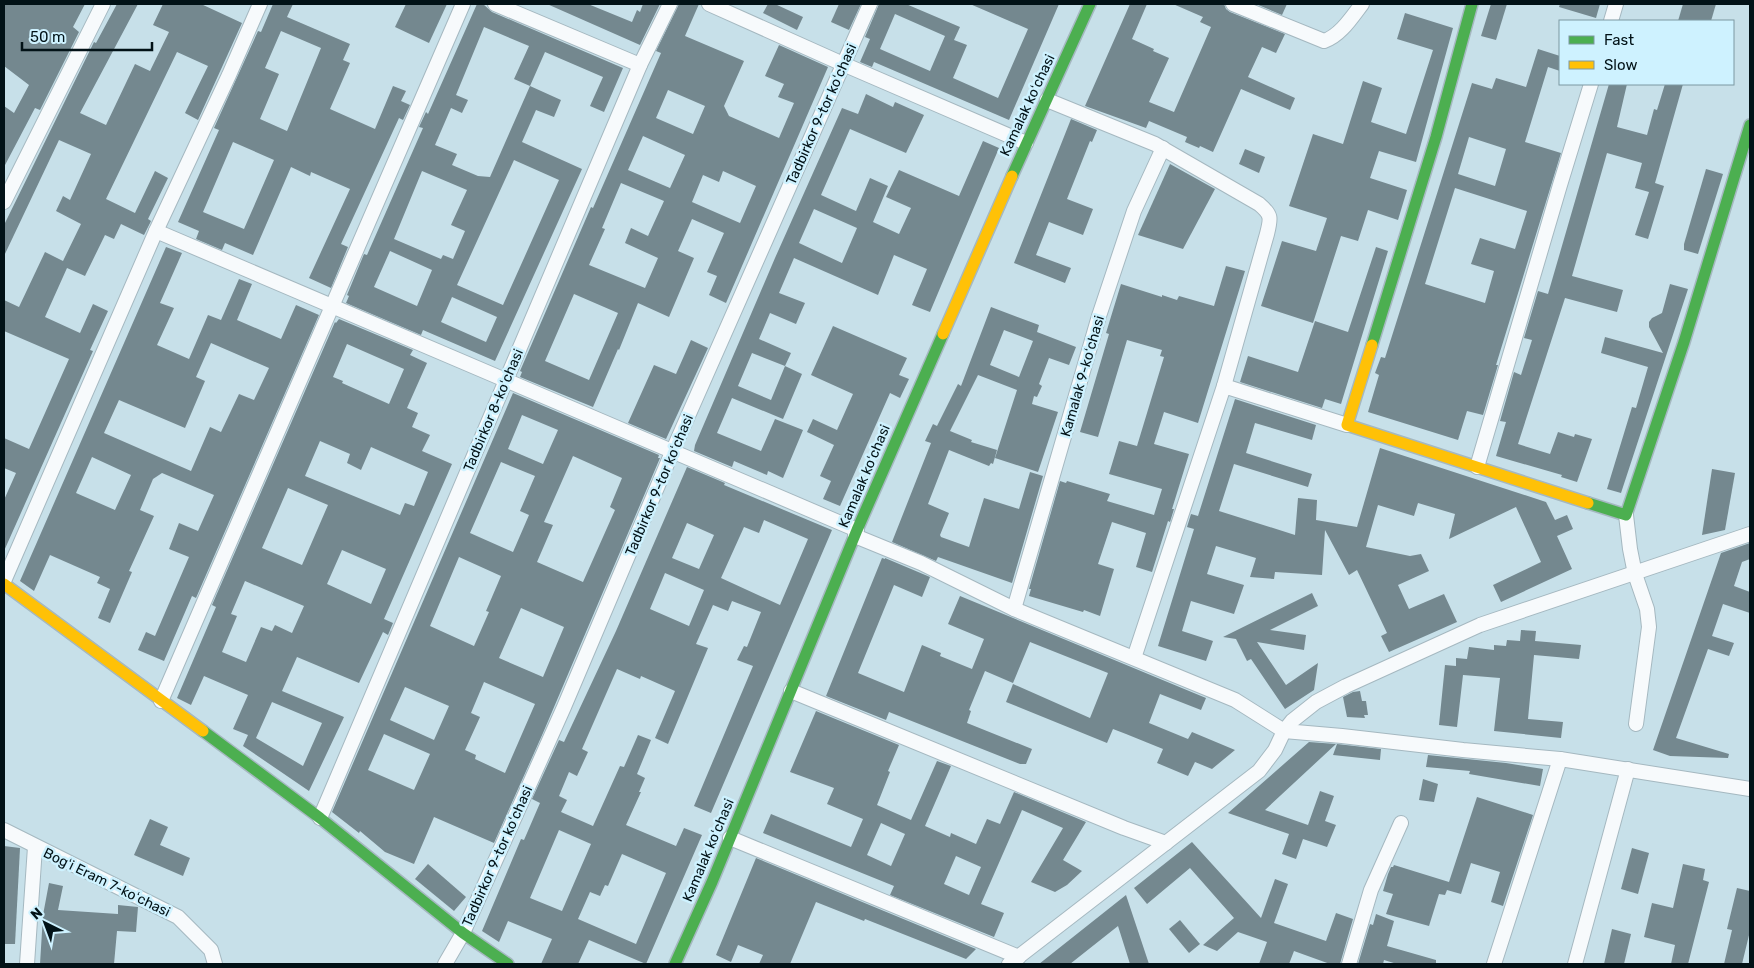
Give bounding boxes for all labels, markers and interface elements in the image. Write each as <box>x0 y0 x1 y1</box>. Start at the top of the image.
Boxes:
scale bar <box>22 20 152 52</box>
legend <box>1559 20 1734 85</box>
text: 50 m <box>30 28 65 46</box>
text: Fast <box>1604 31 1634 49</box>
street label: Tadbirkor 9-tor koʻchasi <box>783 41 860 187</box>
street label: Kamalak koʻchasi <box>996 52 1058 159</box>
text: Slow <box>1604 56 1637 74</box>
street label: Kamalak 9-koʻchasi <box>1057 314 1108 439</box>
street label: Tadbirkor 8-koʻchasi <box>460 346 527 474</box>
street label: Tadbirkor 9-tor koʻchasi <box>622 412 697 559</box>
street label: Kamalak koʻchasi <box>835 422 894 530</box>
street label: Tadbirkor 9-tor koʻchasi <box>459 783 536 929</box>
street label: Kamalak koʻchasi <box>679 796 738 904</box>
street label: Bogʻi Eram 7-koʻchasi <box>41 844 173 921</box>
north arrow <box>20 898 70 948</box>
text: N <box>27 904 46 923</box>

